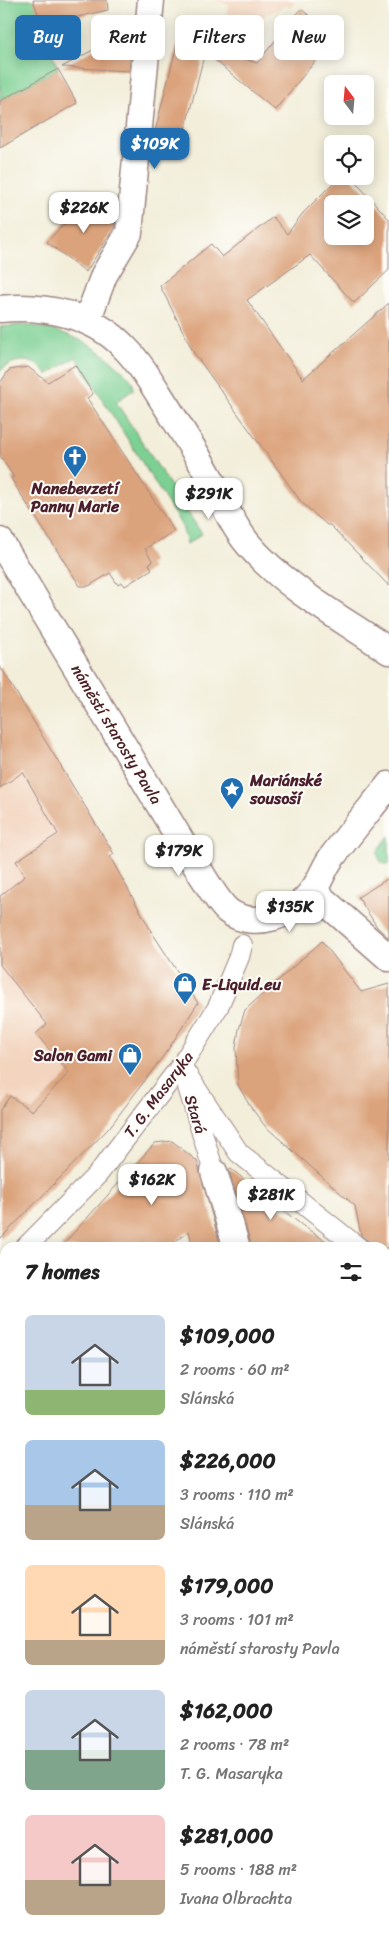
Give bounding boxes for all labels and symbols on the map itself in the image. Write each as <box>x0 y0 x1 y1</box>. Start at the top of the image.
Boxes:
north arrow <box>324 75 374 125</box>
pin: $109K <box>120 128 190 170</box>
pin: $226K <box>49 192 119 234</box>
church icon: Nanebevzetí Panny Marie <box>62 444 88 478</box>
place label: Nanebevzetí Panny Marie <box>31 474 121 521</box>
pin: $291K <box>174 478 244 520</box>
street label: náměstí starosty Pavla <box>63 658 170 810</box>
place label: Mariánské sousoší <box>249 766 323 813</box>
place icon: Mariánské sousoší <box>219 776 245 810</box>
pin: $179K <box>144 834 214 877</box>
pin: $135K <box>255 890 325 933</box>
place label: E-Liquid.eu <box>202 970 281 999</box>
shop icon: E-Liquid.eu <box>172 971 198 1005</box>
place label: Salon Gami <box>33 1041 114 1070</box>
shop icon: Salon Gami <box>117 1042 143 1076</box>
street label: T. G. Masaryka <box>116 1044 201 1144</box>
street label: Stará <box>176 1091 215 1137</box>
pin: $162K <box>117 1164 187 1206</box>
pin: $281K <box>236 1178 306 1221</box>

